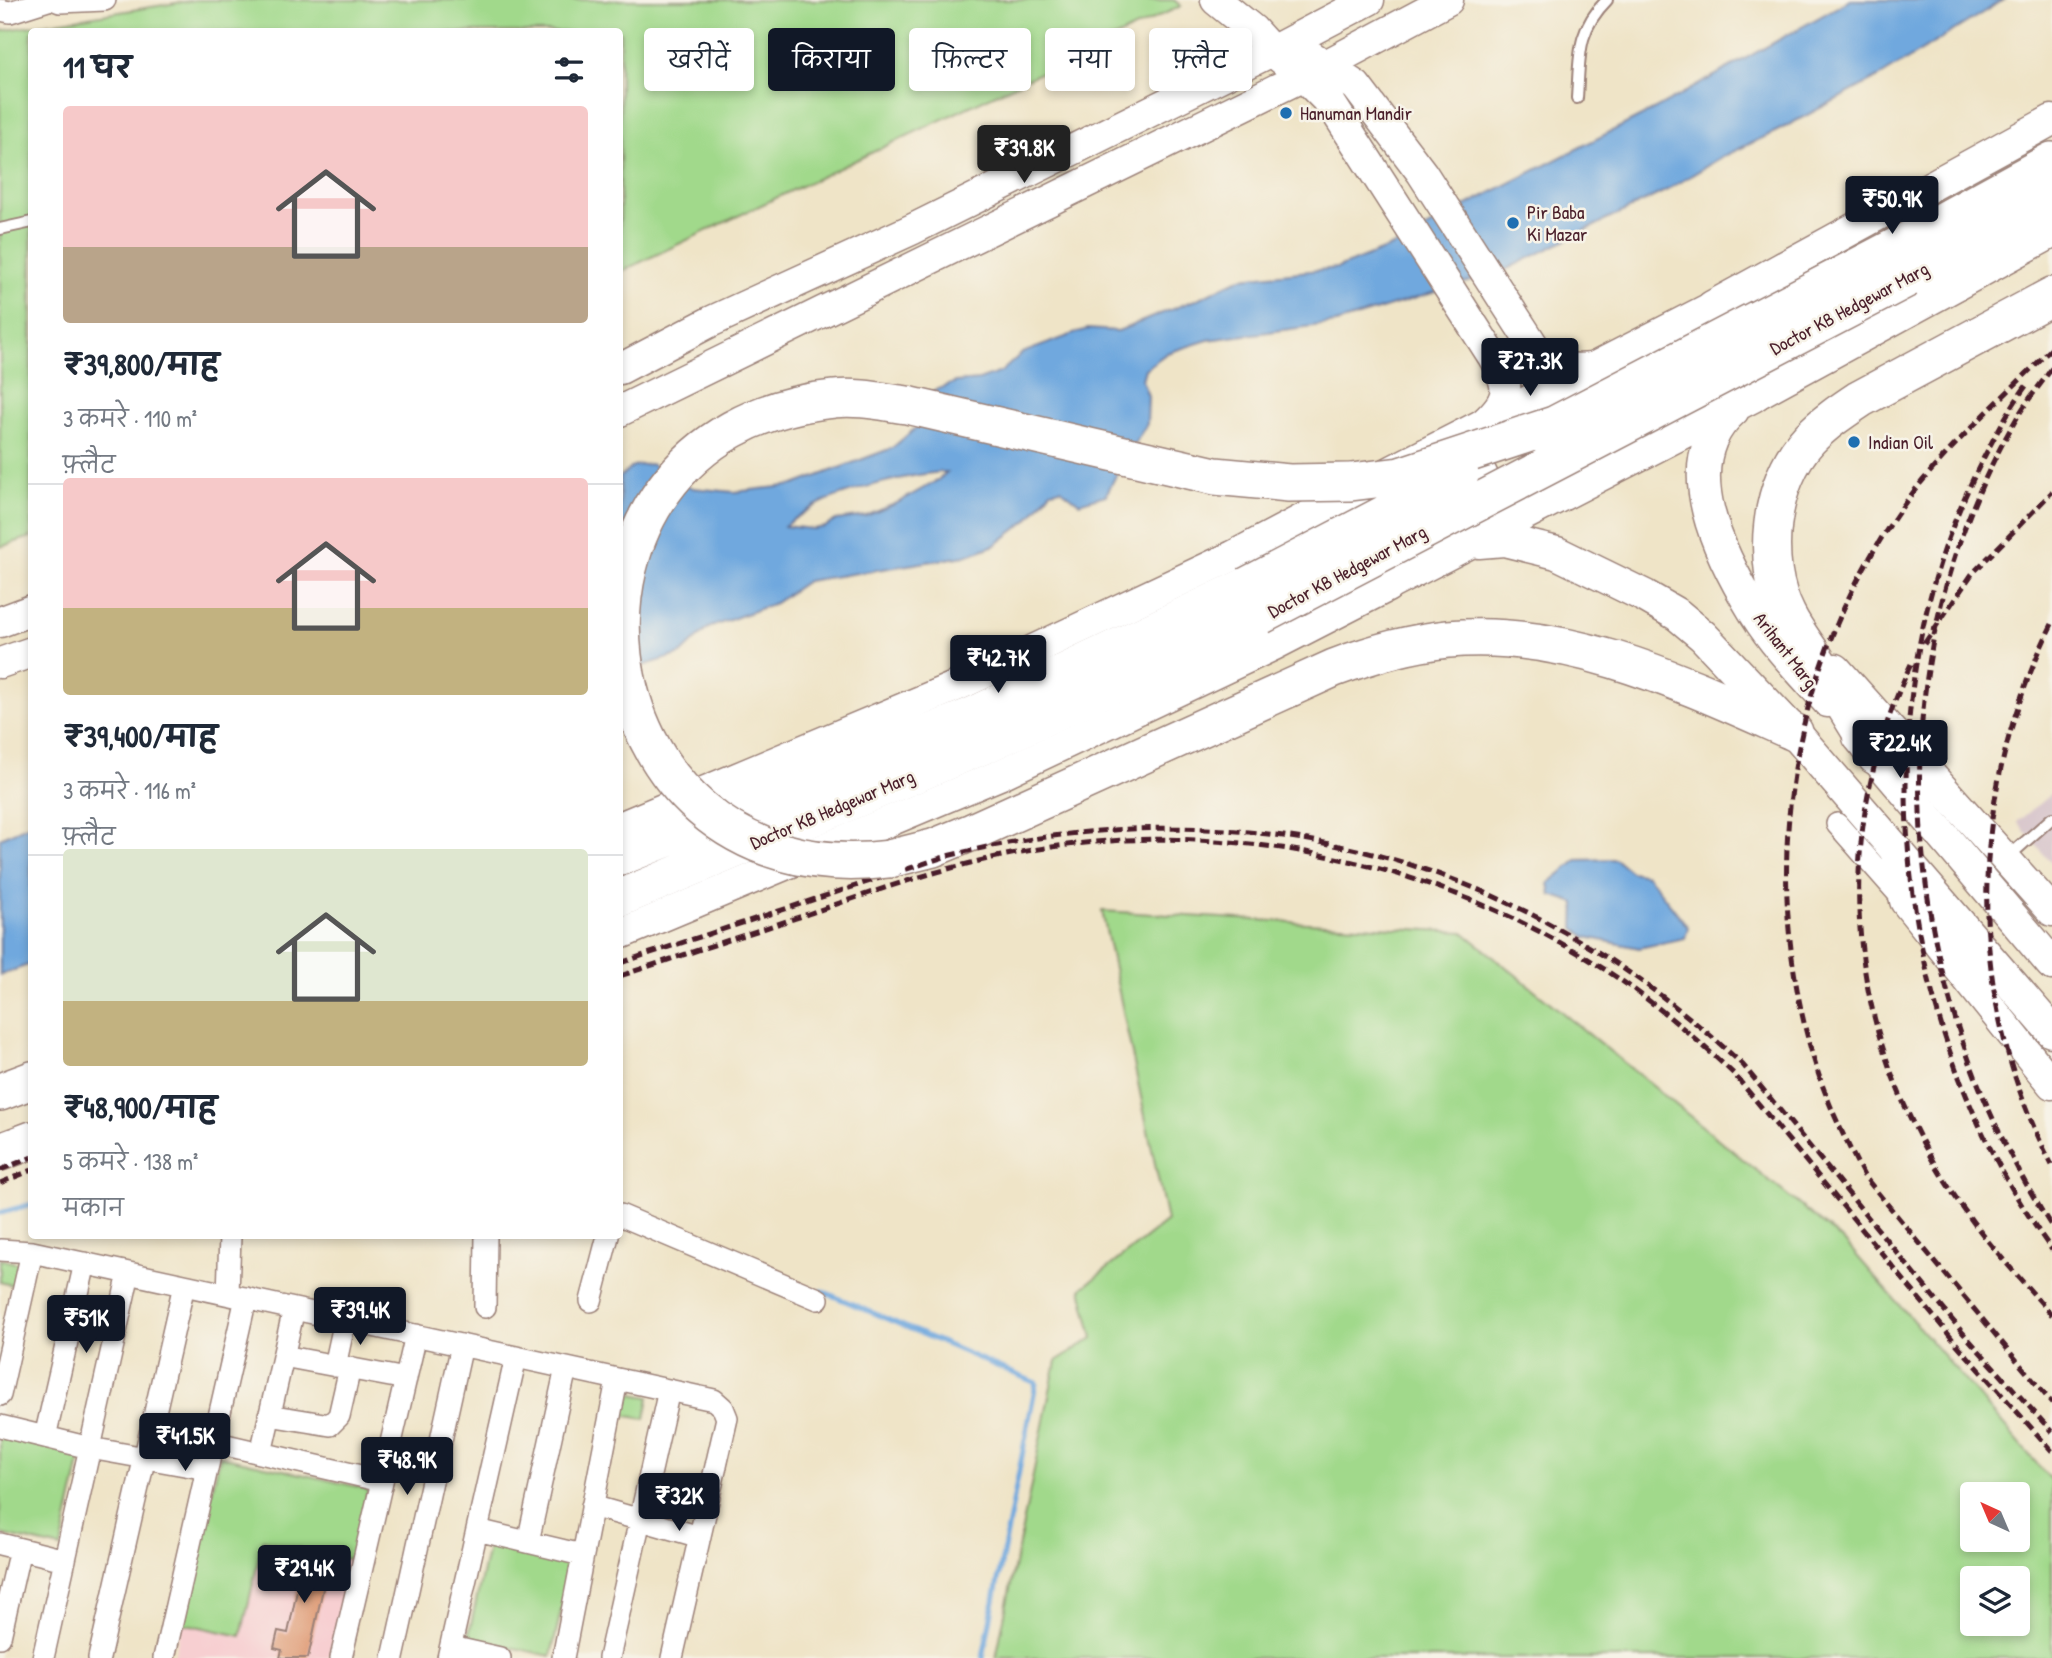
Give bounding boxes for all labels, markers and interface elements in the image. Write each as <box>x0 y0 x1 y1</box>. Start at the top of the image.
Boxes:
chip: खरीदें <box>644 28 754 91</box>
chip: किराया <box>768 28 895 91</box>
chip: फ़िल्टर <box>909 28 1031 91</box>
chip: नया <box>1045 28 1135 91</box>
chip: फ़्लैट <box>1149 28 1252 91</box>
text: 11 घर <box>63 47 132 87</box>
icon: filters <box>550 51 588 89</box>
place label: Hanuman Mandir <box>1300 100 1413 126</box>
marker: Hanuman Mandir <box>1278 105 1294 121</box>
pin: ₹39.8K <box>967 125 1081 185</box>
text: ₹39.8K <box>993 132 1055 163</box>
icon: home <box>263 151 389 277</box>
pin: ₹50.9K <box>1835 176 1949 236</box>
text: ₹50.9K <box>1861 183 1923 214</box>
place label: Pir Baba Ki Mazar <box>1527 199 1588 247</box>
marker: Pir Baba Ki Mazar <box>1505 215 1521 231</box>
street label: Doctor KB Hedgewar Marg <box>1765 255 1933 361</box>
pin: ₹27.3K <box>1473 338 1587 398</box>
text: ₹39,800/माह <box>63 344 219 384</box>
text: ₹27.3K <box>1497 345 1563 376</box>
text: 3 कमरे · 110 m² <box>63 403 197 434</box>
place label: Indian Oil <box>1868 429 1934 455</box>
marker: Indian Oil <box>1846 434 1862 450</box>
text: फ़्लैट <box>63 449 115 480</box>
street label: Doctor KB Hedgewar Marg <box>1263 518 1431 624</box>
icon: home <box>263 523 389 649</box>
street label: Arihant Marg <box>1748 606 1824 694</box>
pin: ₹42.7K <box>941 636 1055 695</box>
text: ₹42.7K <box>966 642 1030 673</box>
text: ₹39,400/माह <box>63 716 218 756</box>
pin: ₹22.4K <box>1843 720 1957 780</box>
text: ₹22.4K <box>1869 727 1931 758</box>
street label: Doctor KB Hedgewar Marg <box>746 763 918 855</box>
text: 3 कमरे · 116 m² <box>63 775 196 806</box>
text: फ़्लैट <box>63 821 115 852</box>
icon: home <box>263 894 389 1020</box>
text: ₹48,900/माह <box>63 1087 217 1127</box>
text: 5 कमरे · 138 m² <box>63 1146 198 1177</box>
text: मकान <box>63 1192 124 1223</box>
pin: ₹39.4K <box>303 1288 417 1347</box>
text: ₹39.4K <box>330 1294 390 1325</box>
pin: ₹51K <box>45 1296 127 1355</box>
text: ₹51K <box>63 1302 109 1333</box>
pin: ₹41.5K <box>128 1414 242 1473</box>
text: ₹41.5K <box>155 1420 215 1451</box>
pin: ₹48.9K <box>350 1438 464 1497</box>
text: ₹48.9K <box>377 1444 437 1475</box>
pin: ₹32K <box>638 1474 720 1533</box>
text: ₹32K <box>655 1480 703 1511</box>
north arrow <box>1960 1482 2030 1552</box>
map controls <box>1960 1482 2030 1636</box>
pin: ₹29.4K <box>247 1546 361 1605</box>
text: ₹29.4K <box>274 1552 334 1583</box>
button: layers <box>1960 1566 2030 1636</box>

